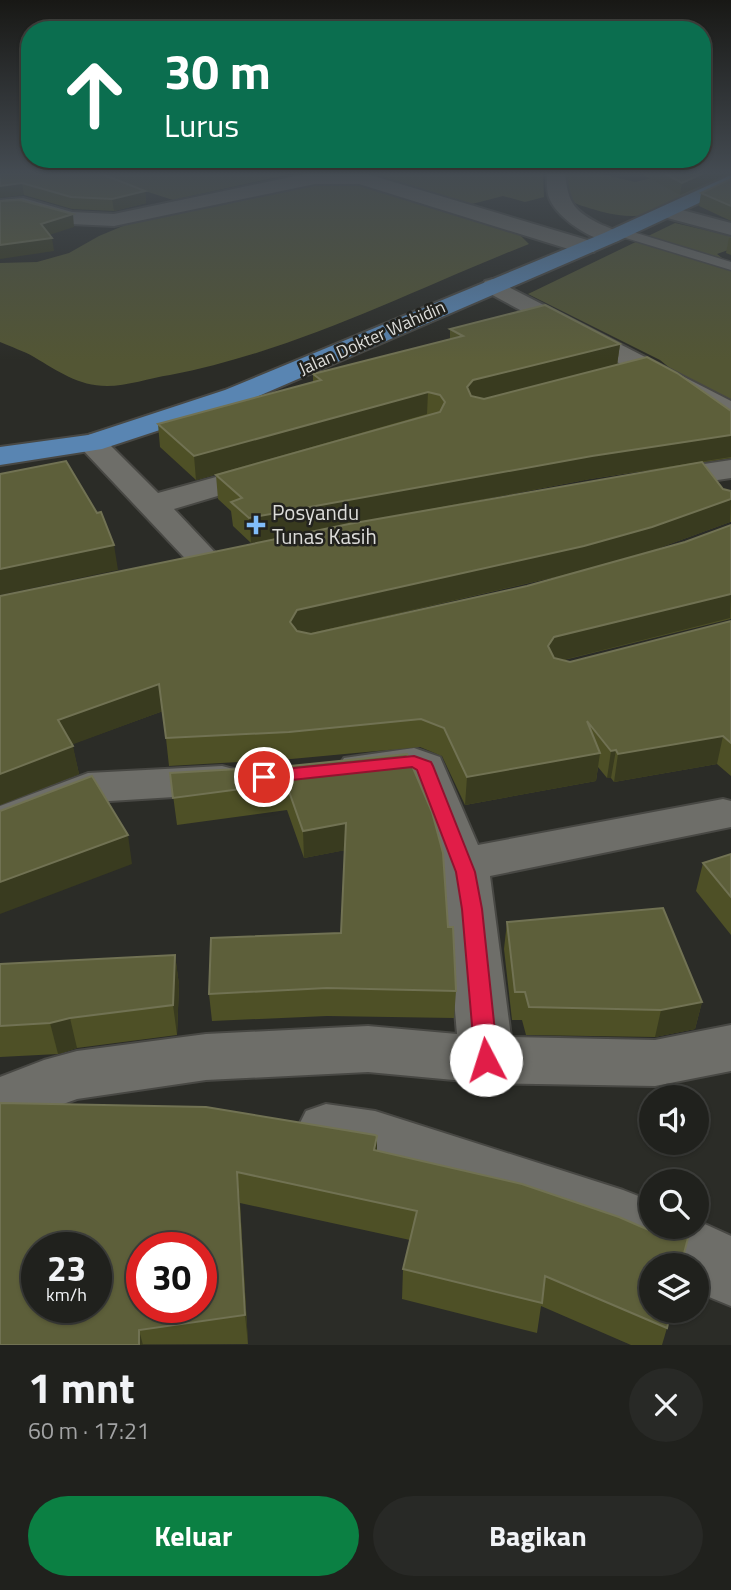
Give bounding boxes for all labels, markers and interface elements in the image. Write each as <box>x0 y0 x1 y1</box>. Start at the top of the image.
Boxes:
text: 30 m <box>164 33 271 108</box>
icon: ahead <box>49 49 140 140</box>
text: Lurus <box>164 101 239 149</box>
street label: Jalan Dokter Wahidin <box>294 293 449 382</box>
place label: Posyandu Tunas Kasih <box>272 496 377 552</box>
marker: Posyandu Tunas Kasih <box>246 515 266 535</box>
pin <box>234 747 294 807</box>
icon: arrive <box>245 758 283 796</box>
position arrow <box>449 1023 523 1097</box>
map controls <box>639 1085 709 1323</box>
button: sound <box>639 1085 709 1155</box>
button: search <box>639 1169 709 1239</box>
speed limit sign: 30 <box>126 1232 217 1323</box>
text: 23 <box>47 1241 86 1295</box>
button: layers <box>639 1253 709 1323</box>
text: km/h <box>46 1281 87 1308</box>
text: 1 mnt <box>28 1355 135 1419</box>
button: close <box>629 1368 703 1442</box>
text: 60 m · 17:21 <box>28 1413 150 1448</box>
button: Keluar <box>28 1496 359 1576</box>
button: Bagikan <box>373 1496 703 1576</box>

